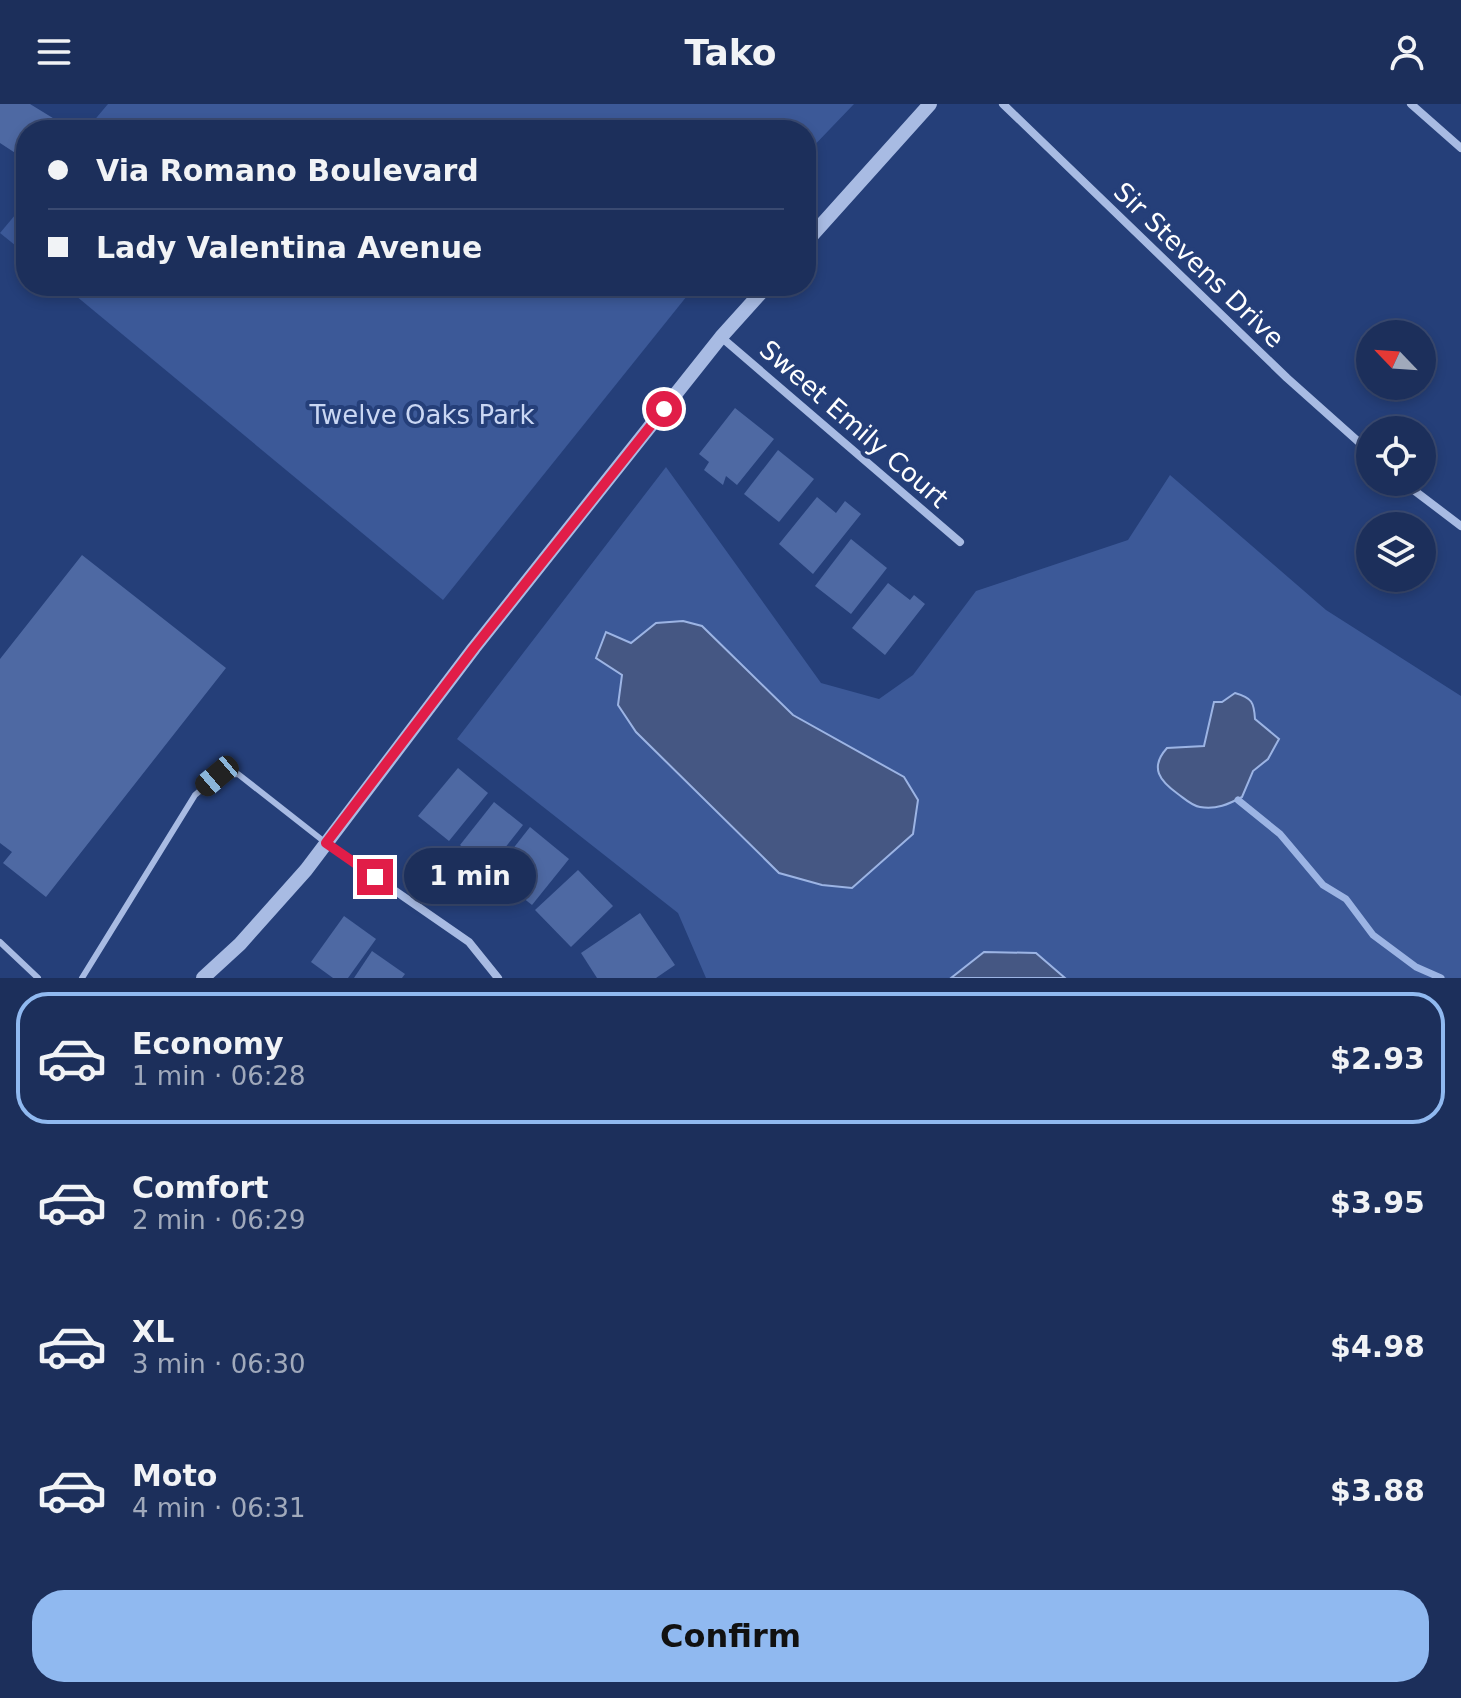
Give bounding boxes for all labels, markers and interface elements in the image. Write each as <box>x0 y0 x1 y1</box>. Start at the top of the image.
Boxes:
icon: menu <box>32 30 76 74</box>
icon: person <box>1385 30 1429 74</box>
text: Tako <box>685 32 776 73</box>
text: Via Romano Boulevard <box>96 153 479 188</box>
street label: Sir Stevens Drive <box>1108 176 1290 354</box>
text: Lady Valentina Avenue <box>96 230 482 265</box>
north arrow <box>1356 320 1436 400</box>
map controls <box>1356 320 1436 592</box>
street label: Sweet Emily Court <box>754 334 954 514</box>
route start <box>646 391 682 427</box>
park label: Twelve Oaks Park <box>308 400 535 430</box>
button: locate <box>1356 416 1436 496</box>
button: layers <box>1356 512 1436 592</box>
car <box>191 751 243 801</box>
callout: 1 min <box>403 849 535 905</box>
route end <box>357 859 393 895</box>
text: 1 min <box>429 861 511 891</box>
icon: car <box>36 1022 108 1094</box>
text: Economy <box>132 1026 284 1061</box>
text: $2.93 <box>1330 1041 1425 1076</box>
text: 1 min · 06:28 <box>132 1061 306 1091</box>
icon: car <box>36 1166 108 1238</box>
text: Comfort <box>132 1170 269 1205</box>
text: $3.95 <box>1330 1185 1425 1220</box>
text: 2 min · 06:29 <box>132 1205 306 1235</box>
icon: car <box>36 1310 108 1382</box>
text: XL <box>132 1314 174 1349</box>
text: $4.98 <box>1330 1329 1425 1364</box>
text: 3 min · 06:30 <box>132 1349 306 1379</box>
icon: car <box>36 1454 108 1526</box>
text: Moto <box>132 1458 217 1493</box>
text: $3.88 <box>1330 1473 1425 1508</box>
text: 4 min · 06:31 <box>132 1493 306 1523</box>
button: Confirm <box>32 1590 1429 1682</box>

